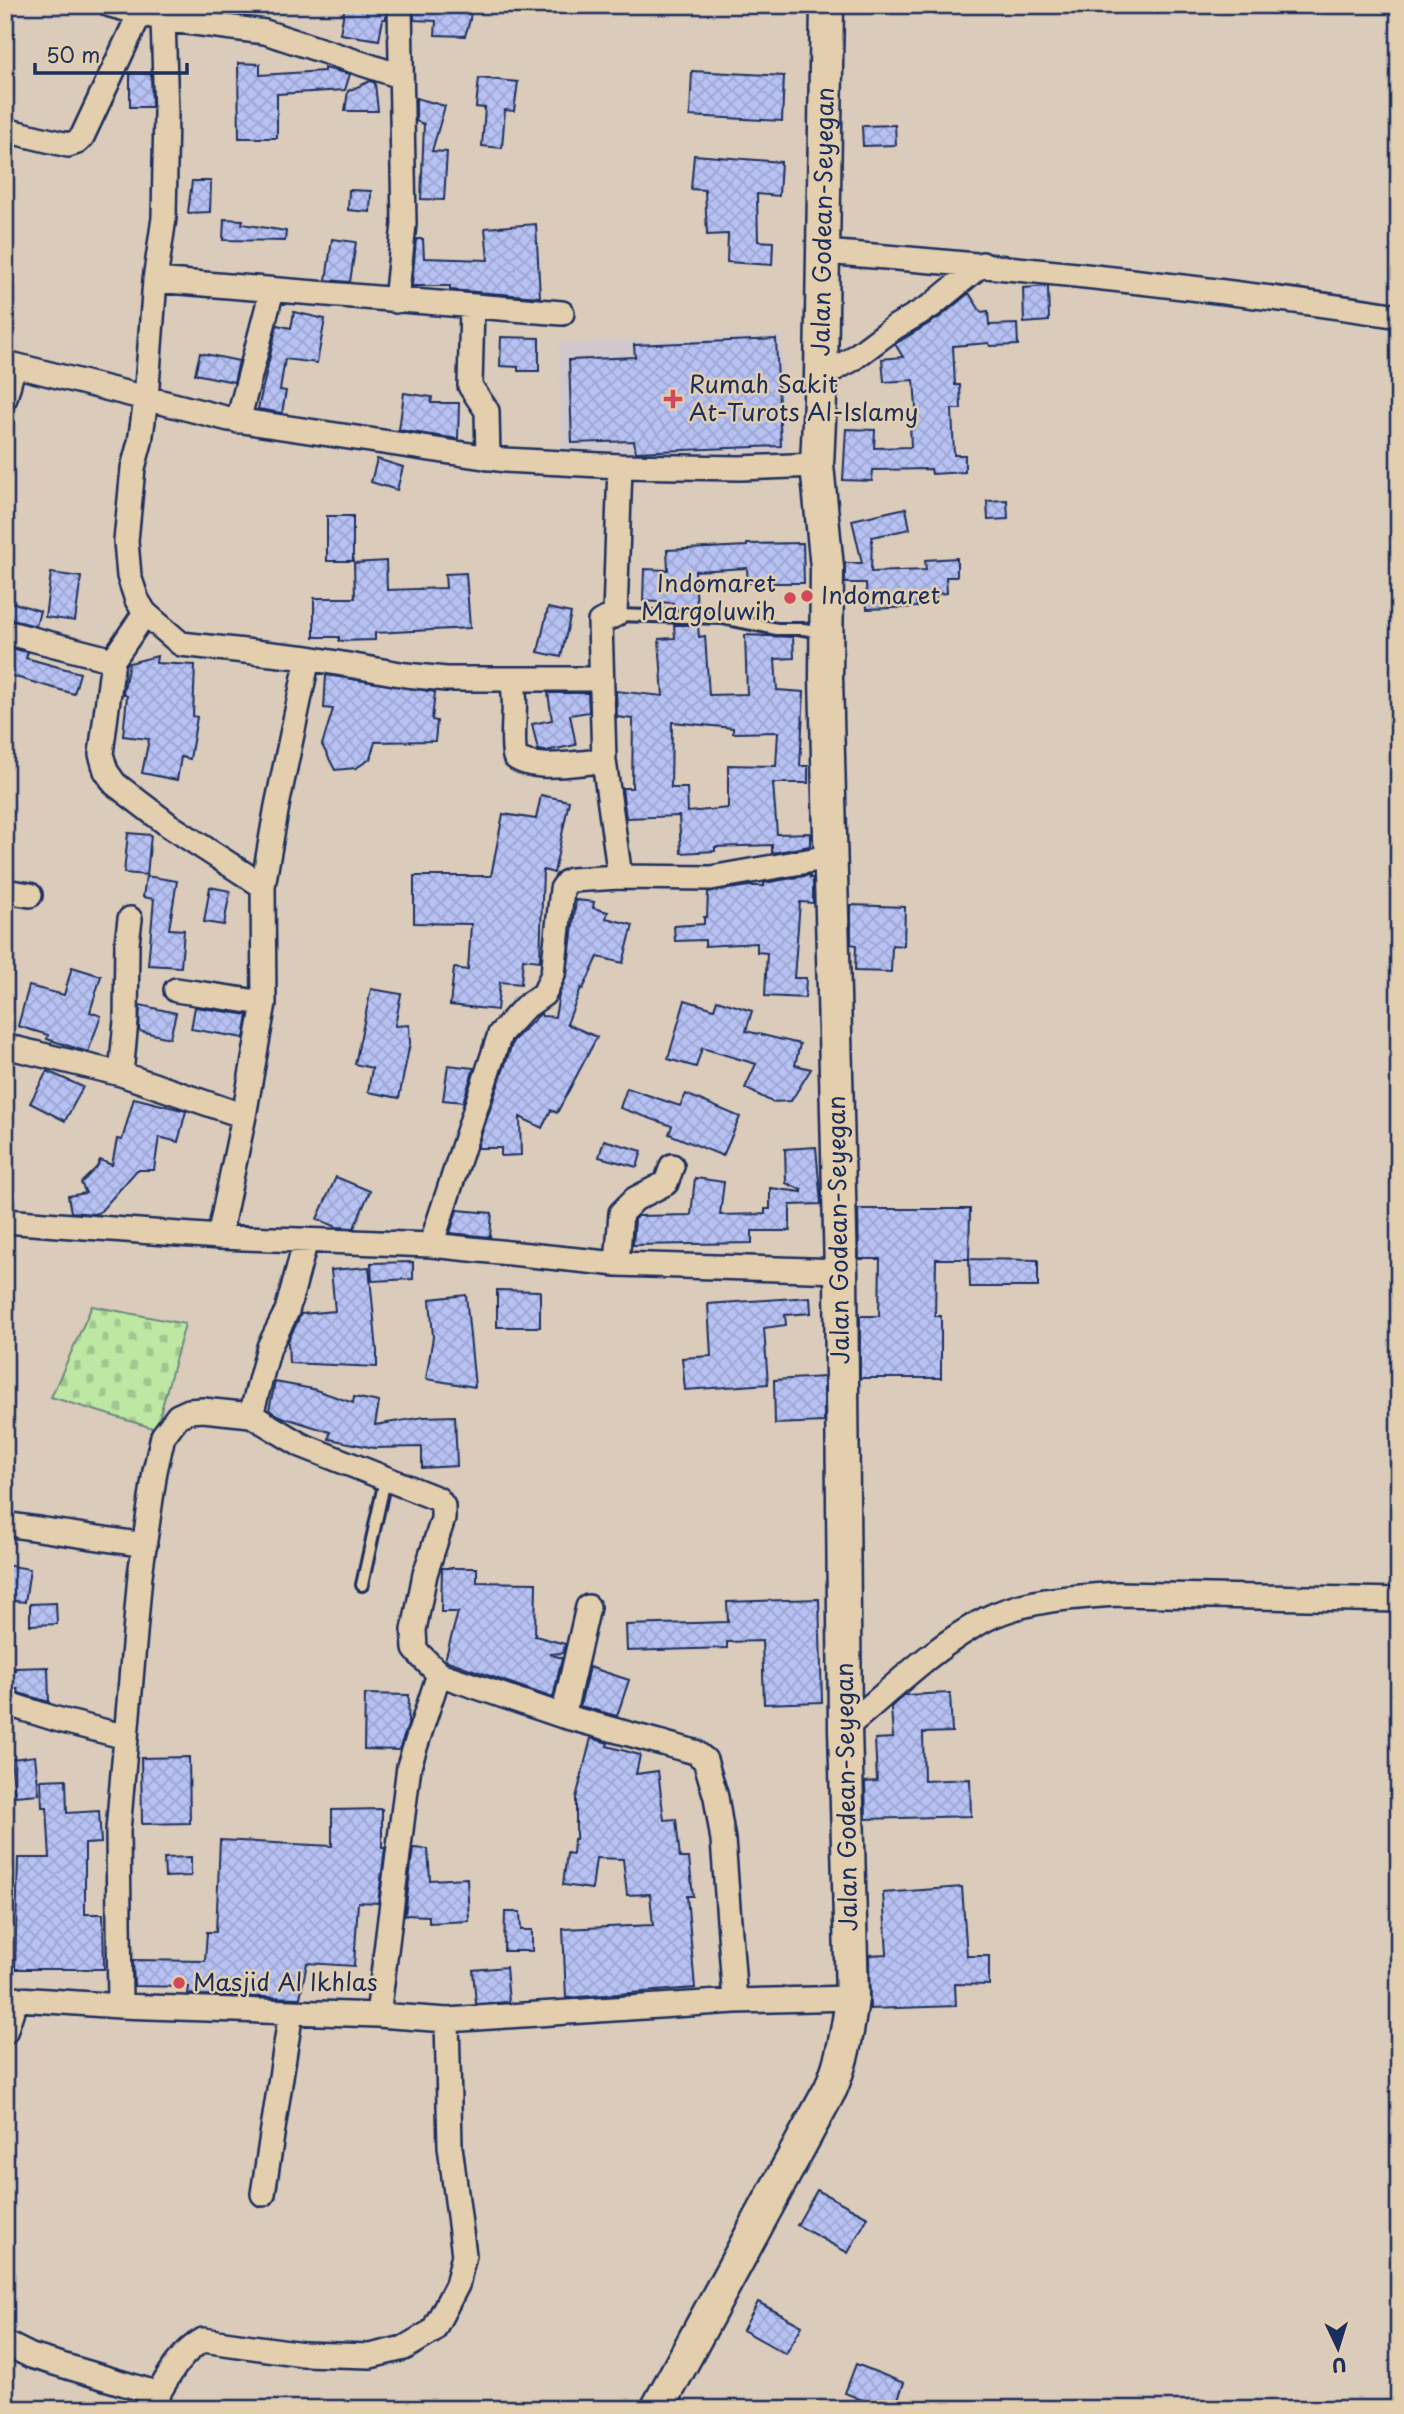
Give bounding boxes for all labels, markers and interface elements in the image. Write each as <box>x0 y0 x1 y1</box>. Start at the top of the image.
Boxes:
scale bar <box>35 32 187 76</box>
text: 50 m <box>46 38 100 70</box>
street label: Jalan Godean-Seyegan <box>801 87 842 357</box>
place label: Rumah Sakit At-Turots Al-Islamy <box>689 365 919 429</box>
marker: Rumah Sakit At-Turots Al-Islamy <box>663 389 683 409</box>
place label: Indomaret Margoluwih <box>641 564 776 628</box>
place label: Indomaret <box>821 576 941 612</box>
marker: Indomaret <box>799 588 815 604</box>
marker: Indomaret Margoluwih <box>782 590 798 606</box>
street label: Jalan Godean-Seyegan <box>817 1095 857 1365</box>
street label: Jalan Godean-Seyegan <box>825 1662 865 1932</box>
place label: Masjid Al Ikhlas <box>193 1963 378 1999</box>
marker: Masjid Al Ikhlas <box>171 1975 187 1991</box>
north arrow <box>1302 2312 1372 2382</box>
text: U <box>1331 2351 1347 2380</box>

